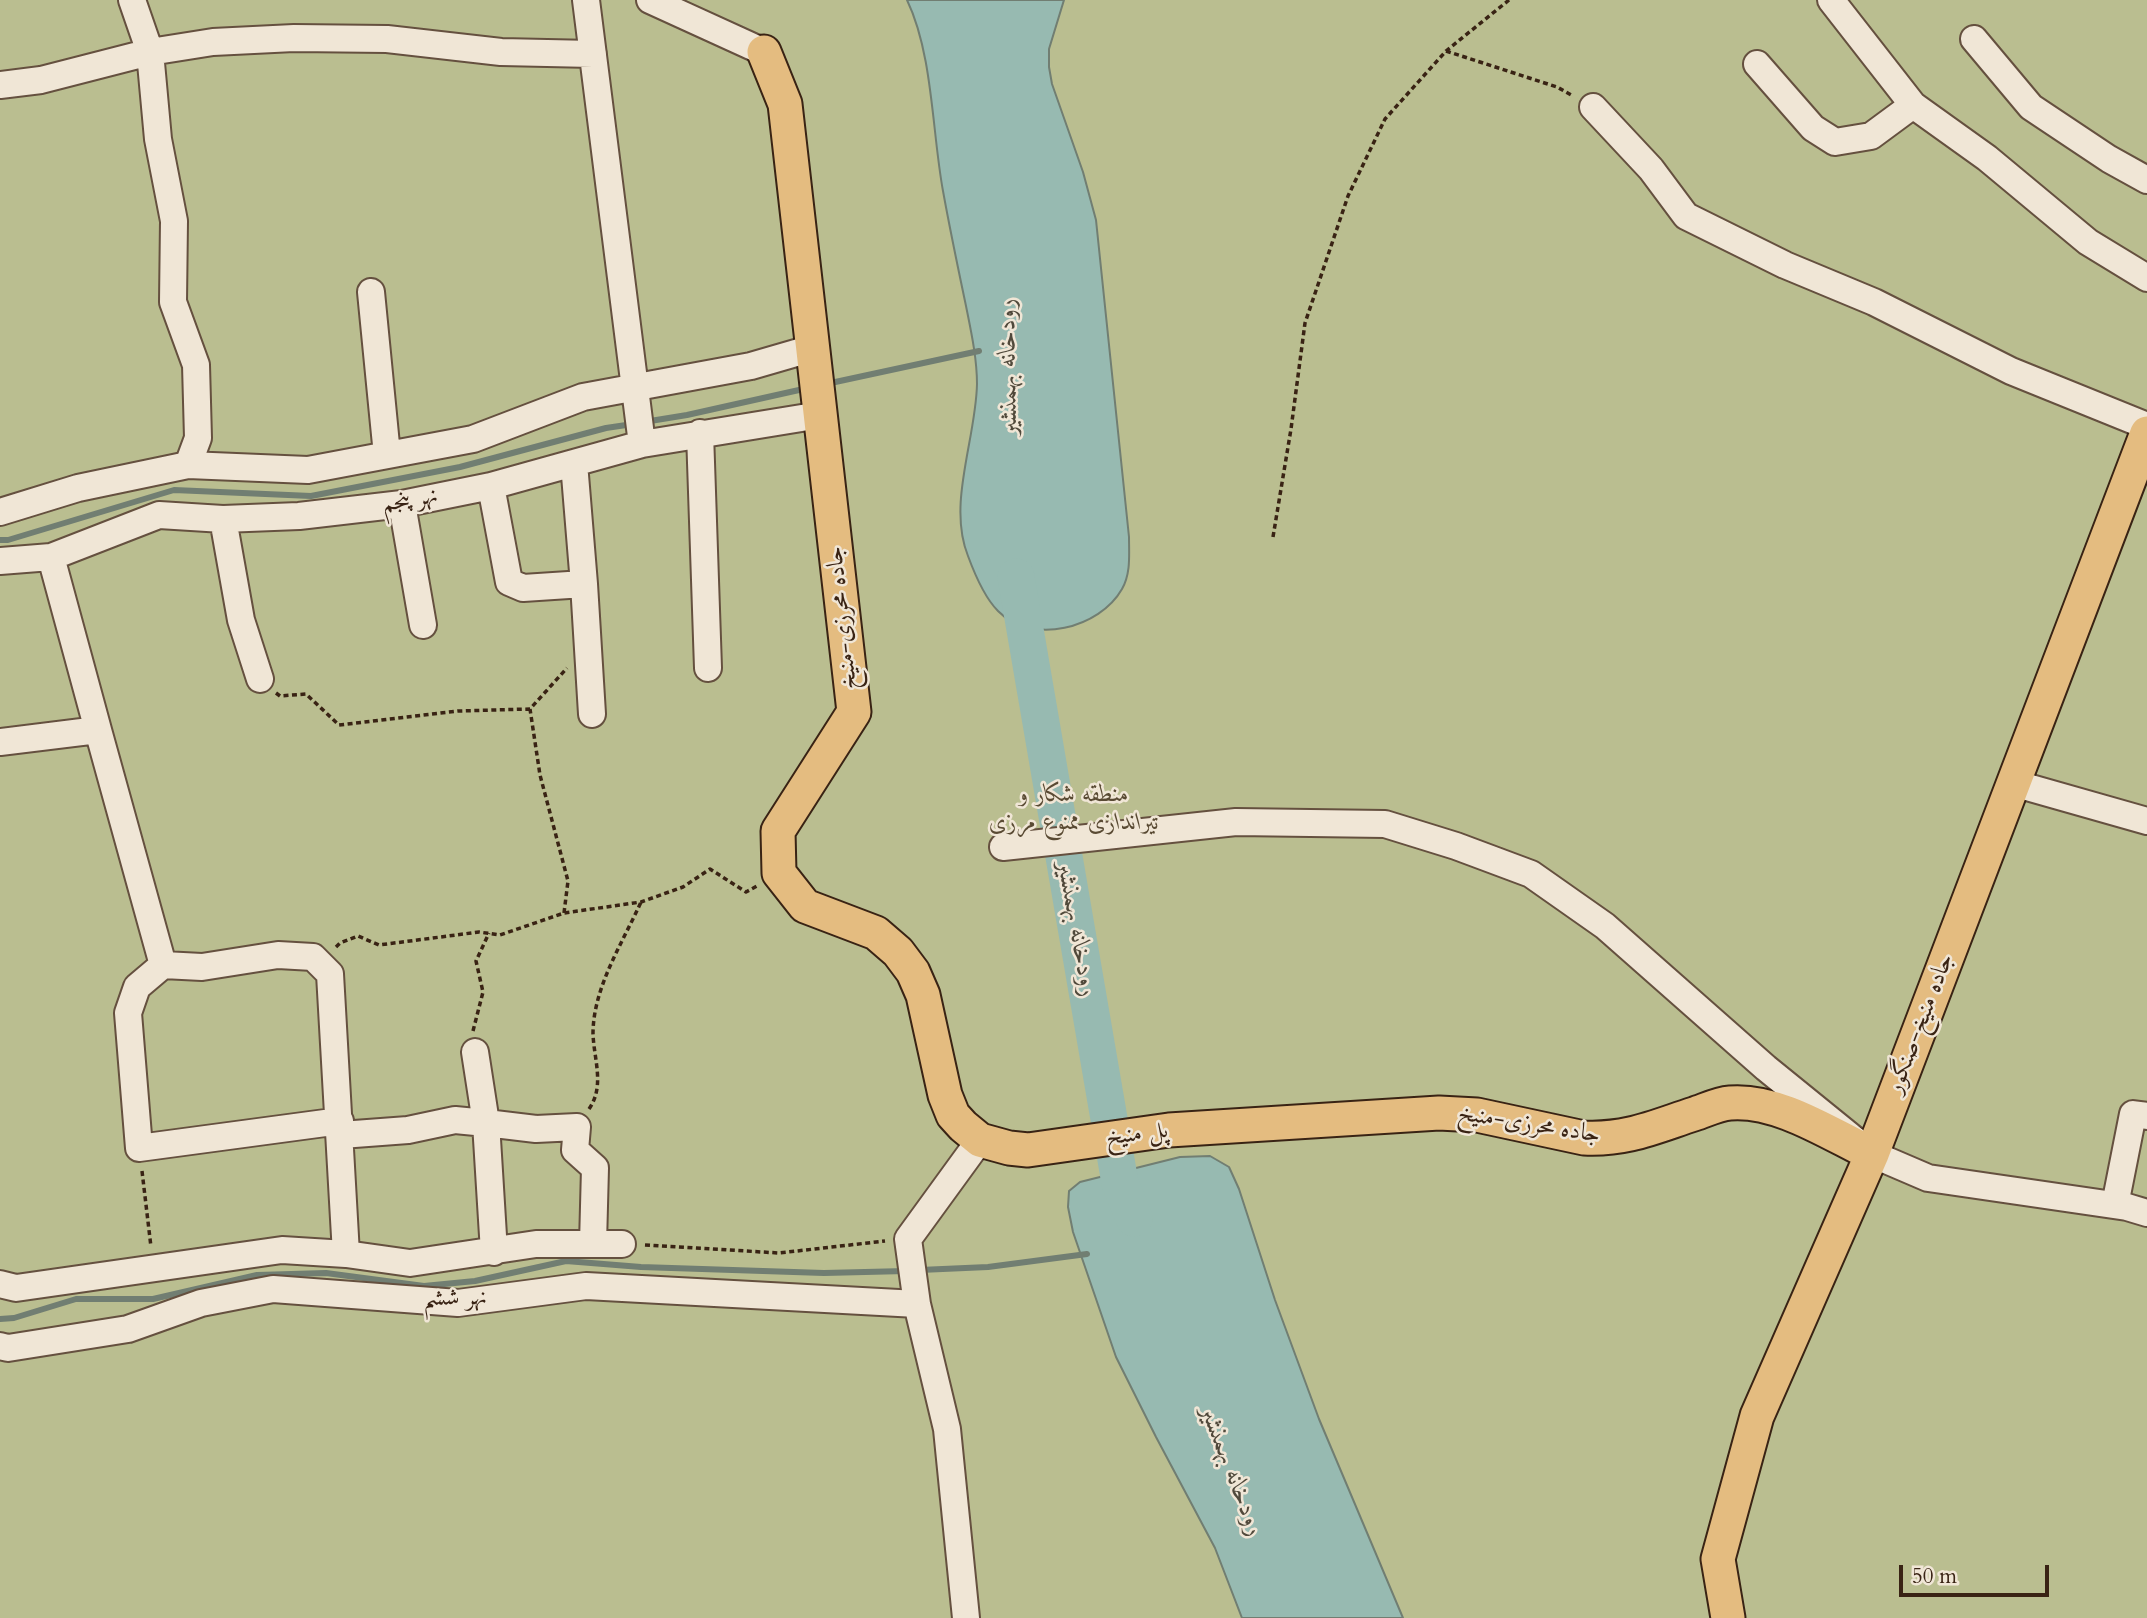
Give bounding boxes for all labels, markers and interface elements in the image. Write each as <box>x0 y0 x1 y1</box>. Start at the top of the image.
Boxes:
water label: رودخانه بهمنشیر <box>992 298 1026 436</box>
street label: نهر پنجم <box>380 482 440 520</box>
street label: جاده محرزی-منیخ <box>821 545 865 691</box>
park label: منطقه شکار و تیراندازی ممنوع مرزی <box>989 781 1159 837</box>
water label: رودخانه بهمنشیر <box>1049 859 1103 999</box>
street label: جاده منیخ-صنگور <box>1881 950 1961 1098</box>
street label: جاده محرزی-منیخ <box>1456 1100 1602 1150</box>
street label: پل منیخ <box>1104 1117 1170 1153</box>
street label: نهر ششم <box>423 1284 487 1314</box>
water label: رودخانه بهمنشیر <box>1192 1401 1270 1541</box>
scale bar <box>1902 1552 2052 1596</box>
text: 50 m <box>1912 1562 1957 1591</box>

